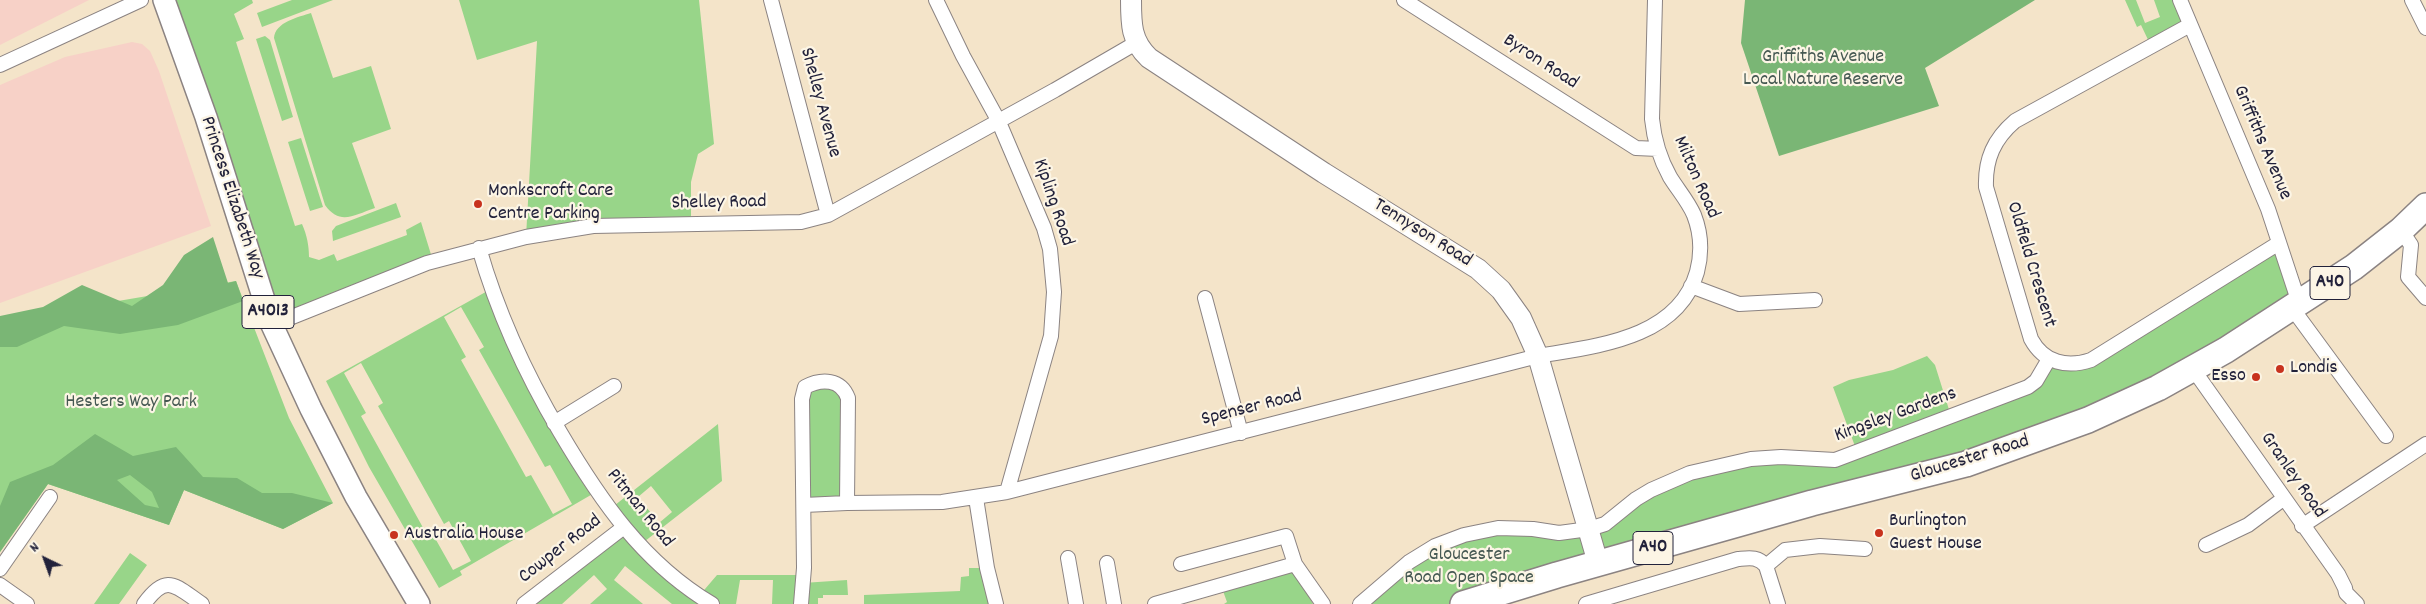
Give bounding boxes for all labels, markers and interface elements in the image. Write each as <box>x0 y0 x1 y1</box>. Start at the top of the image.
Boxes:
street label: Byron Road <box>1498 30 1582 96</box>
street label: Shelley Avenue <box>793 46 845 160</box>
park label: Griffiths Avenue Local Nature Reserve <box>1743 46 1903 93</box>
street label: Griffiths Avenue <box>2226 82 2296 204</box>
street label: Princess Elizabeth Way <box>193 114 269 282</box>
street label: Milton Road <box>1666 133 1724 223</box>
street label: Kipling Road <box>1026 156 1078 250</box>
place label: Monkscroft Care Centre Parking <box>488 180 613 227</box>
street label: Shelley Road <box>671 191 767 217</box>
street label: Tennyson Road <box>1368 194 1476 274</box>
marker: Monkscroft Care Centre Parking <box>472 198 484 210</box>
street label: Oldfield Crescent <box>1999 199 2061 331</box>
road number: A40 <box>2310 266 2350 300</box>
road number: A4013 <box>242 296 294 328</box>
place label: Londis <box>2290 357 2338 381</box>
marker: Londis <box>2274 363 2286 375</box>
place label: Esso <box>2211 365 2246 389</box>
marker: Esso <box>2250 371 2262 383</box>
street label: Kingsley Gardens <box>1832 383 1960 449</box>
street label: Spenser Road <box>1199 385 1305 433</box>
park label: Hesters Way Park <box>65 391 197 415</box>
street label: Granley Road <box>2254 428 2330 524</box>
street label: Gloucester Road <box>1908 431 2032 489</box>
street label: Pitman Road <box>600 465 678 553</box>
street label: Cowper Road <box>515 510 607 590</box>
place label: Burlington Guest House <box>1889 510 1982 557</box>
place label: Australia House <box>404 523 523 547</box>
marker: Burlington Guest House <box>1873 527 1885 539</box>
marker: Australia House <box>388 529 400 541</box>
road number: A40 <box>1633 532 1673 564</box>
north arrow <box>20 534 70 584</box>
text: N <box>26 538 44 558</box>
park label: Gloucester Road Open Space <box>1404 544 1534 591</box>

